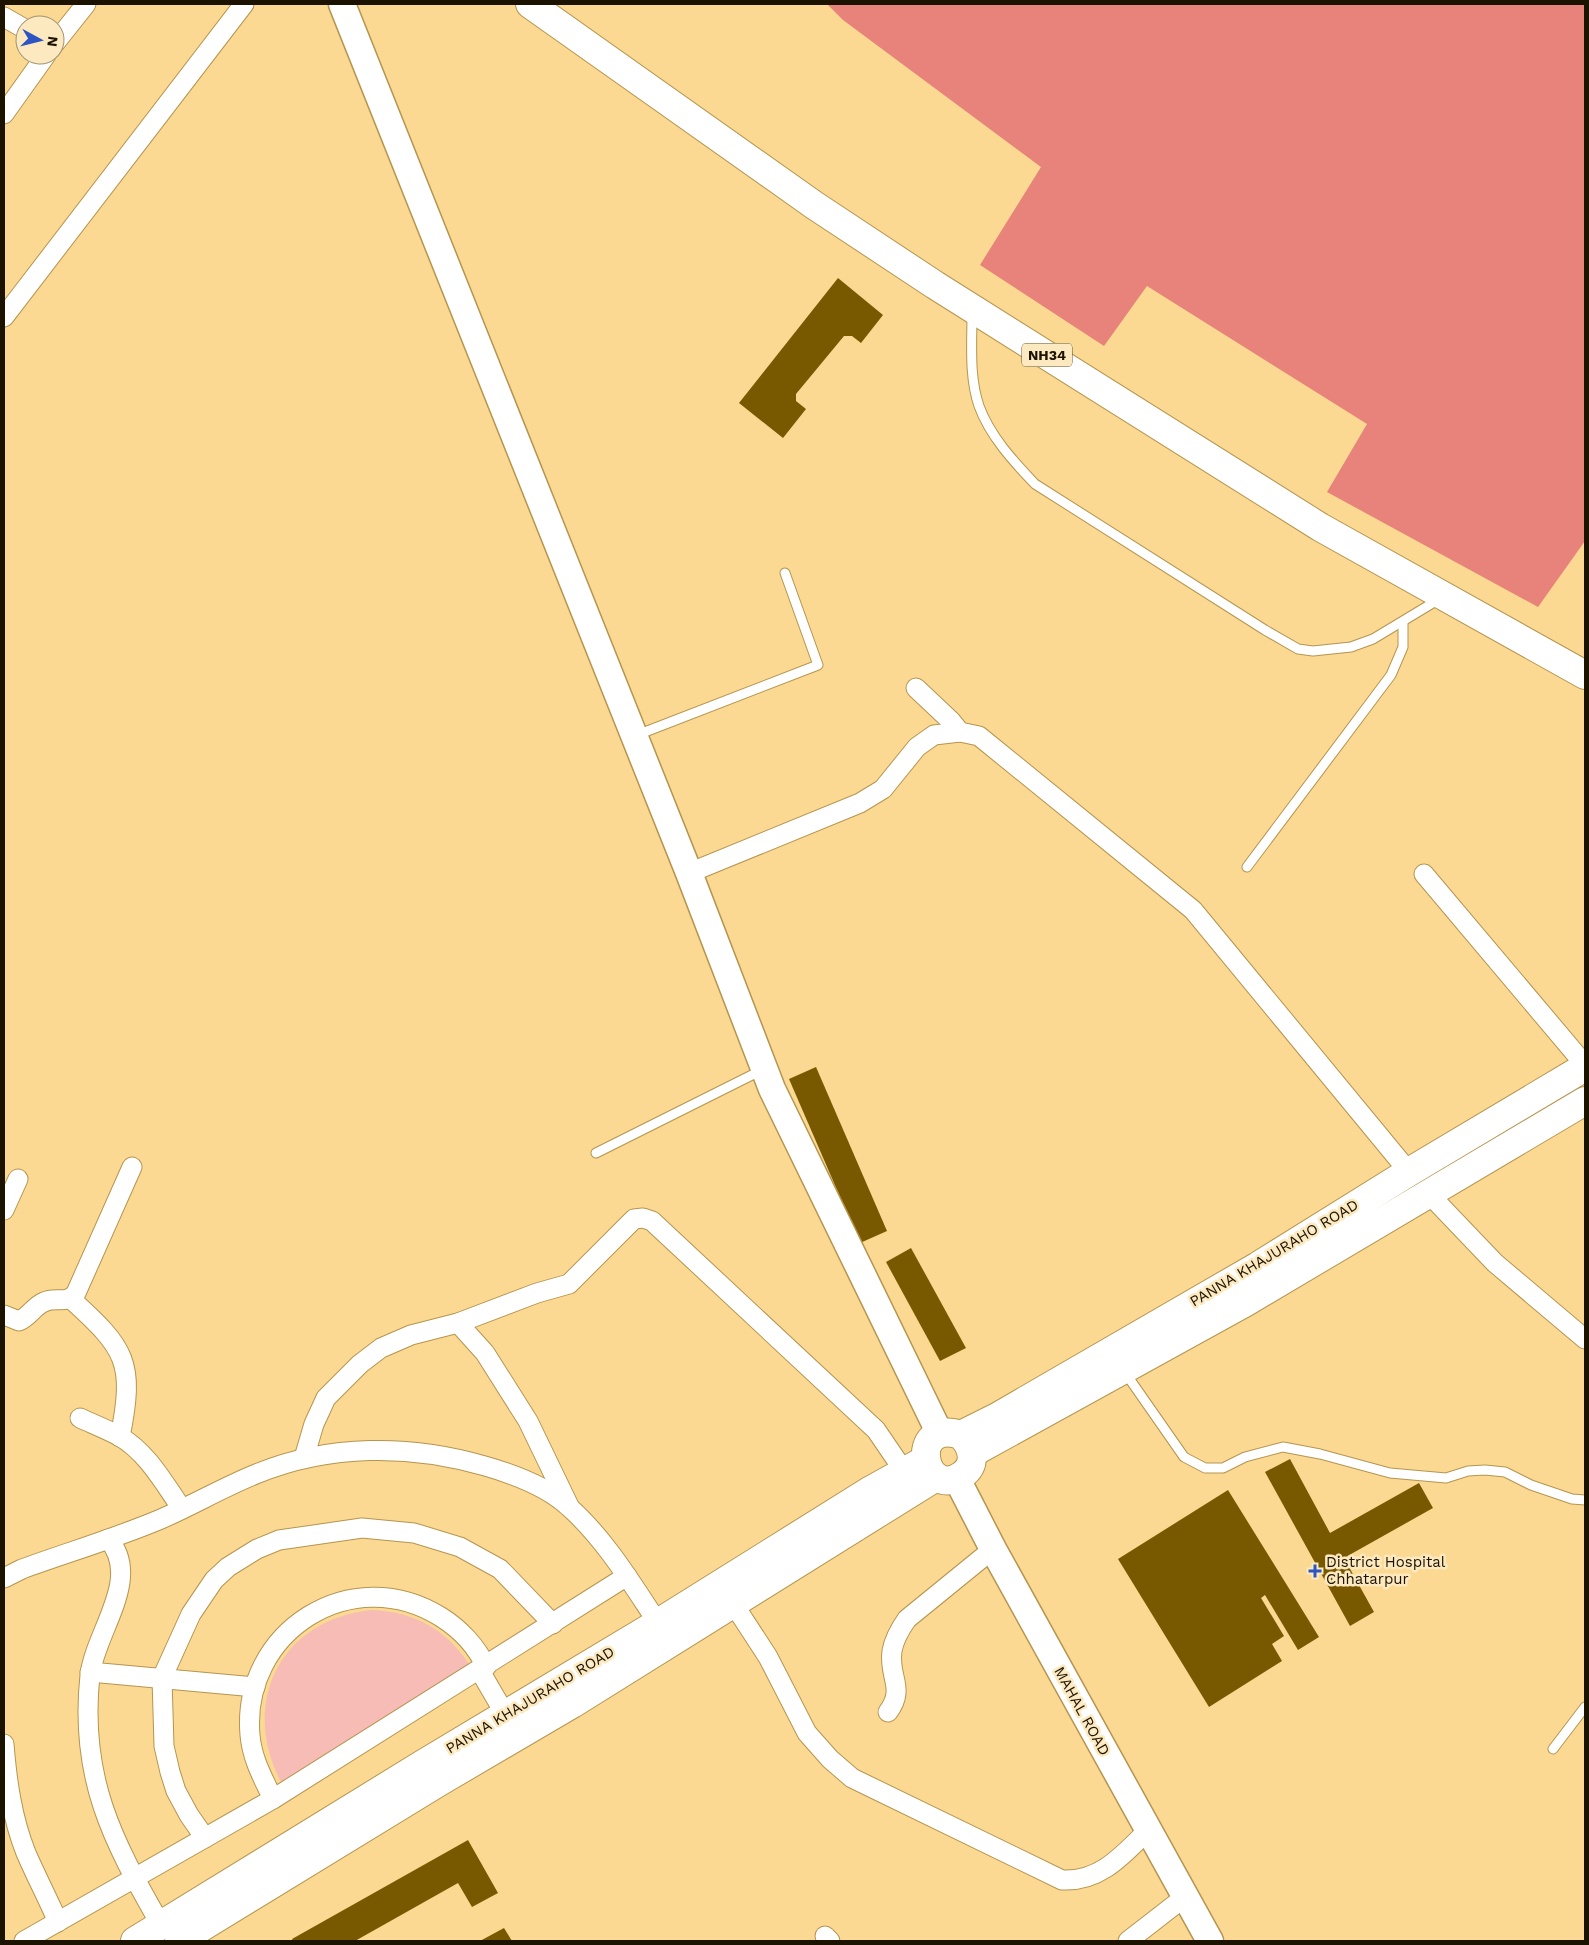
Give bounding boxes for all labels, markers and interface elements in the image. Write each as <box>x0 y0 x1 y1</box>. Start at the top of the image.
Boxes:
north arrow <box>15 15 65 65</box>
text: N <box>44 35 61 48</box>
road number: NH34 <box>1022 344 1072 366</box>
street label: PANNA KHAJURAHO ROAD <box>1187 1195 1361 1311</box>
place label: District Hospital Chhatarpur <box>1326 1553 1446 1588</box>
marker: District Hospital Chhatarpur <box>1308 1564 1322 1578</box>
street label: PANNA KHAJURAHO ROAD <box>443 1642 617 1758</box>
street label: MAHAL ROAD <box>1050 1663 1114 1759</box>

